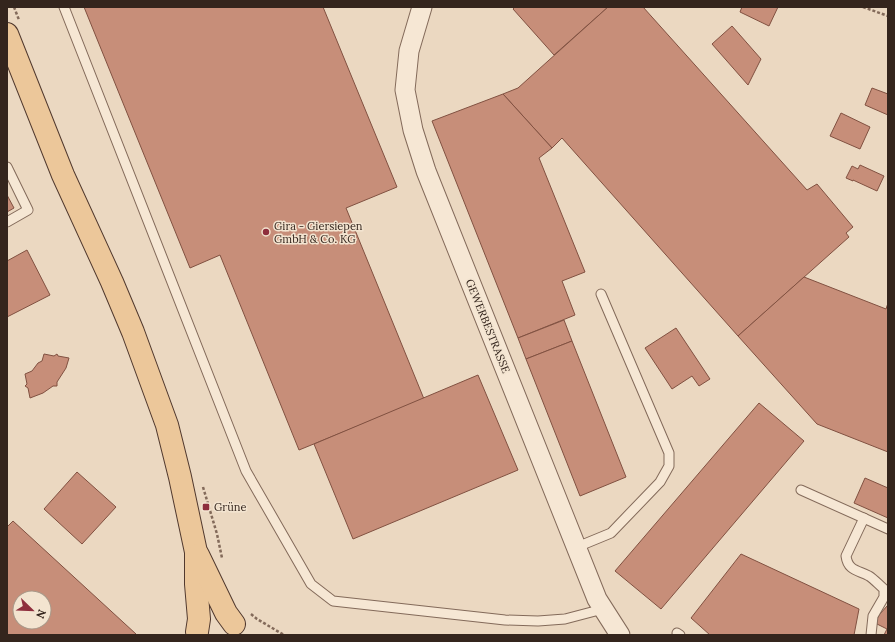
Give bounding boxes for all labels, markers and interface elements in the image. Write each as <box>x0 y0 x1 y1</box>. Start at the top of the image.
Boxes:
place label: Gira - Giersiepen GmbH & Co. KG <box>274 219 363 246</box>
marker: Gira - Giersiepen GmbH & Co. KG <box>261 227 271 237</box>
street label: GEWERBESTRASSE <box>463 277 513 375</box>
place label: Grüne <box>214 500 246 514</box>
marker: Grüne <box>201 502 211 512</box>
north arrow <box>12 590 52 630</box>
text: N <box>33 607 49 621</box>

